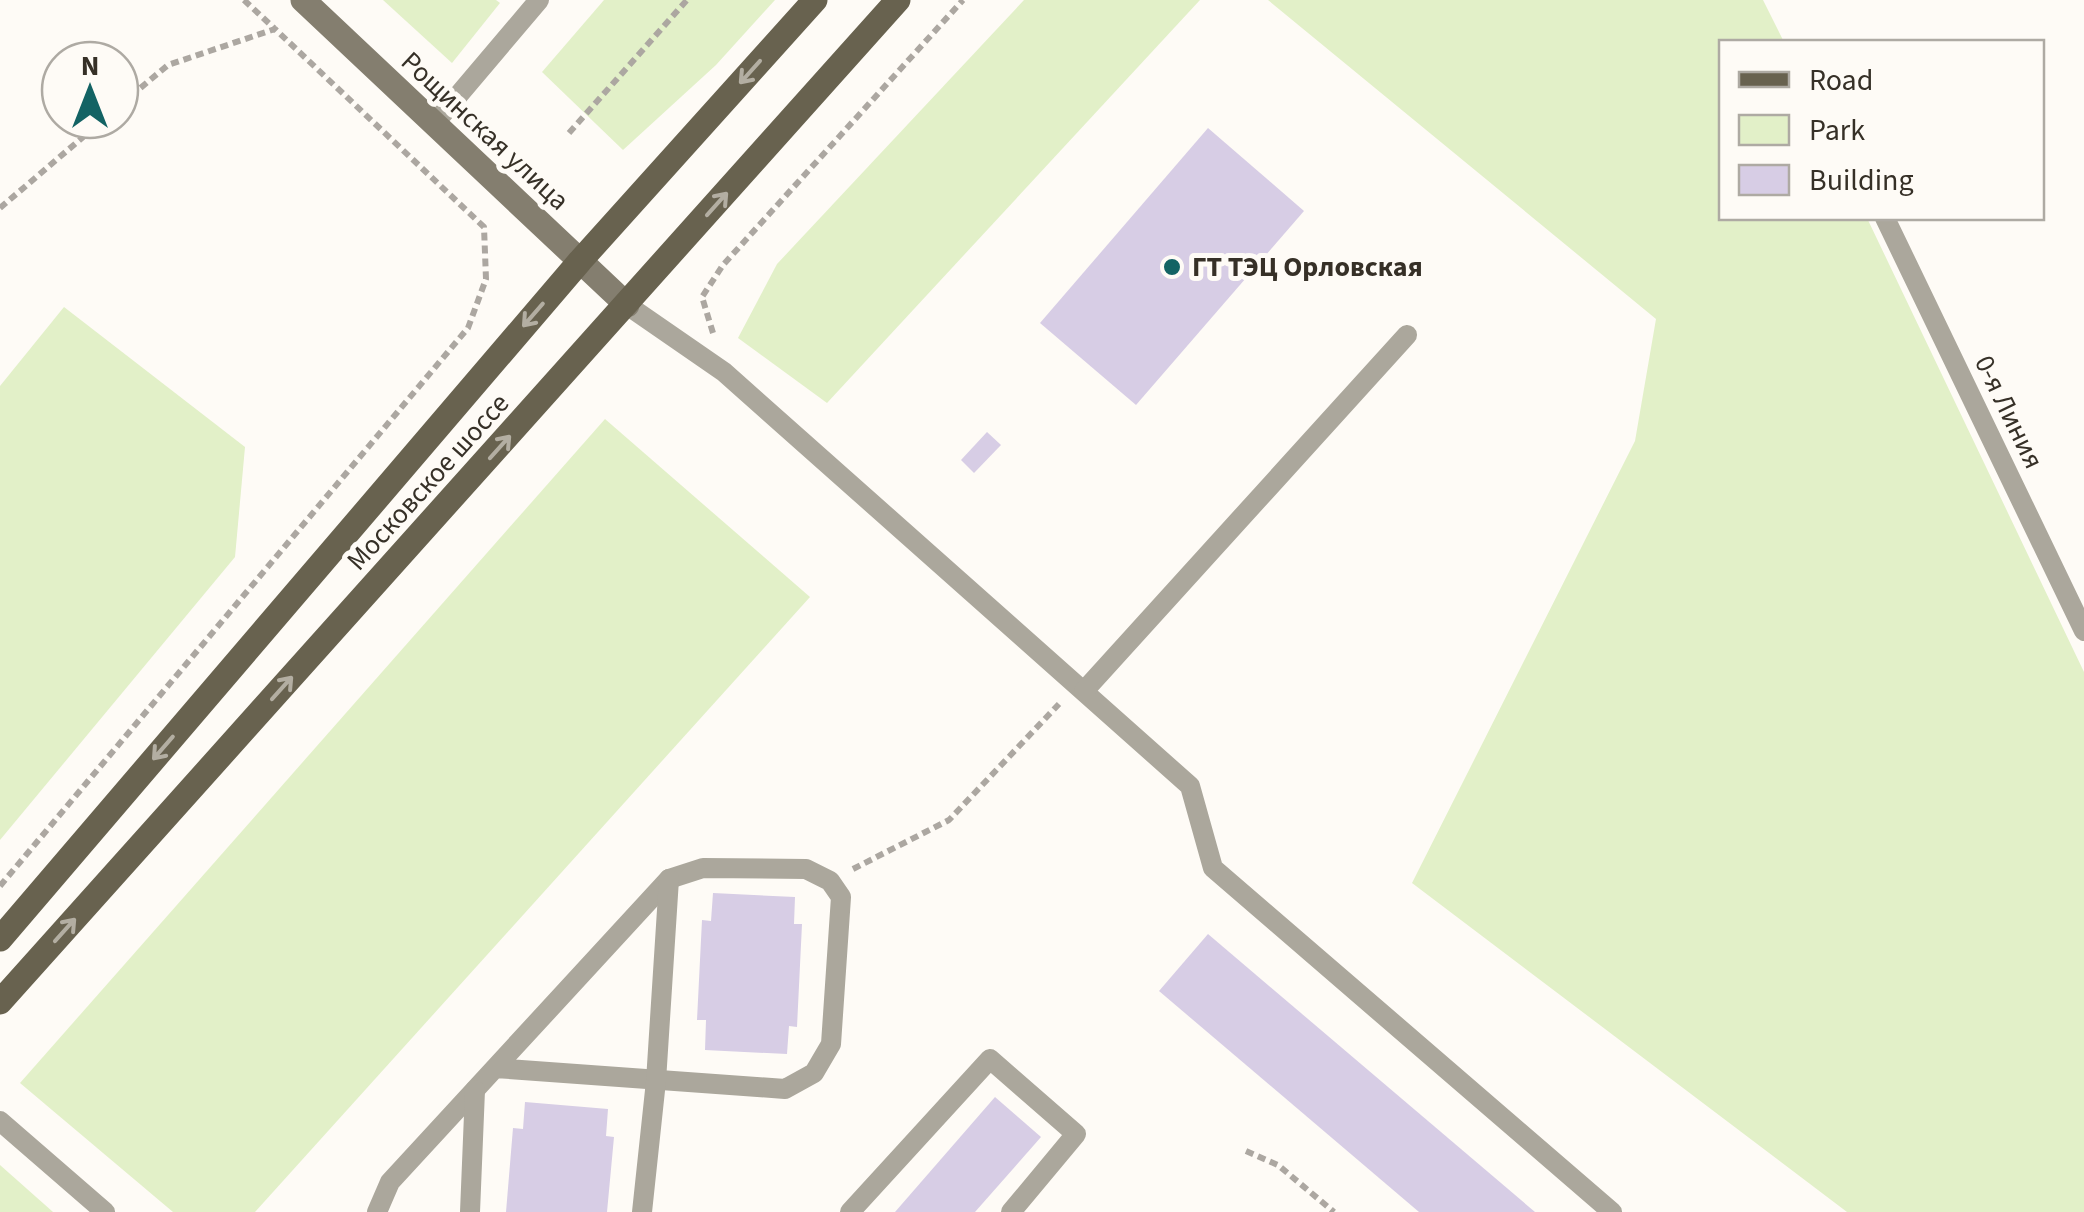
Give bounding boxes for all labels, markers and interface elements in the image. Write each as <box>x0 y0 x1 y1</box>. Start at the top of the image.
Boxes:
north arrow <box>40 40 140 140</box>
legend <box>1719 40 2044 220</box>
street label: Рощинская улица <box>392 42 578 220</box>
text: N <box>81 46 99 86</box>
one-way arrow <box>738 59 761 84</box>
text: Road <box>1809 59 1873 102</box>
text: Park <box>1809 109 1865 152</box>
text: Building <box>1809 159 1914 202</box>
one-way arrow <box>705 192 727 218</box>
place label: ГТ ТЭЦ Орловская <box>1192 247 1423 287</box>
marker: ГТ ТЭЦ Орловская <box>1161 256 1183 278</box>
one-way arrow <box>523 301 545 327</box>
street label: 0-я Линия <box>1964 348 2054 476</box>
street label: Московское шоссе <box>337 385 519 579</box>
one-way arrow <box>488 435 511 460</box>
one-way arrow <box>271 676 294 701</box>
one-way arrow <box>152 735 175 760</box>
one-way arrow <box>53 918 76 943</box>

